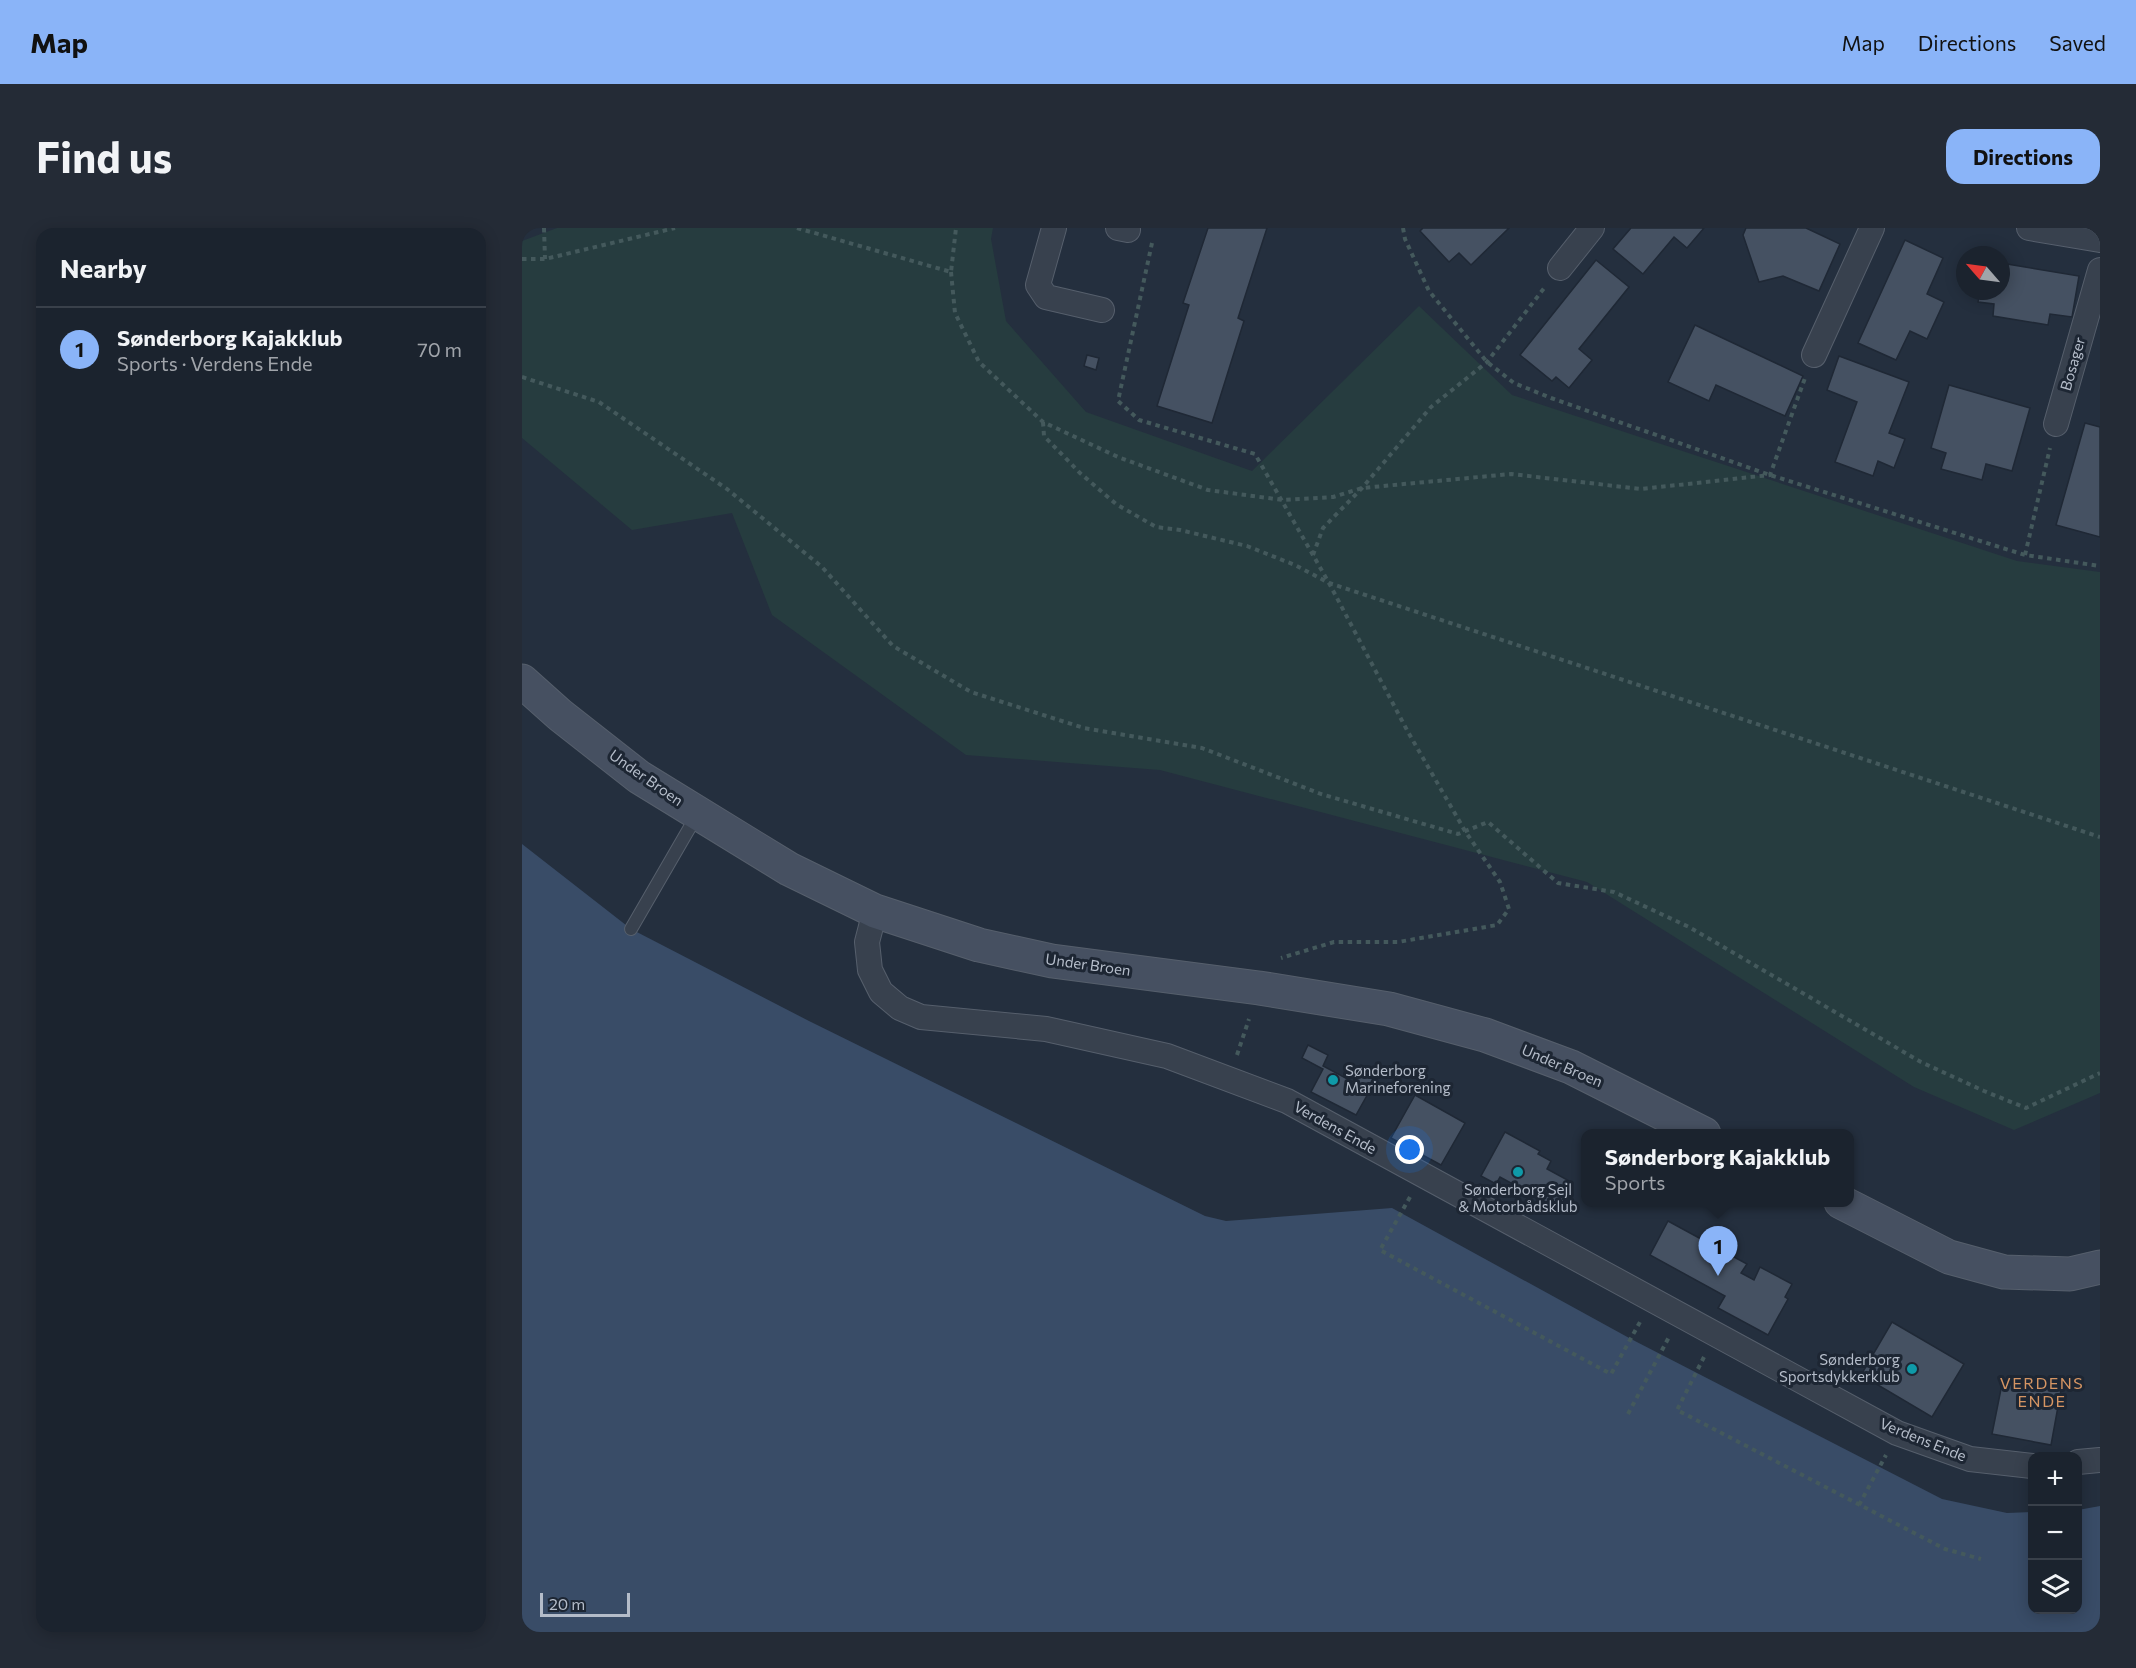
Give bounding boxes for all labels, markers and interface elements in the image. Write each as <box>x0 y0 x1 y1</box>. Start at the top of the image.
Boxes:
text: Map <box>30 25 88 59</box>
text: Map <box>1842 30 1885 55</box>
text: Directions <box>1918 30 2016 55</box>
text: Saved <box>2049 30 2106 55</box>
button: Directions <box>1946 129 2100 184</box>
text: Find us <box>36 130 172 182</box>
north arrow <box>1956 246 2010 300</box>
text: Nearby <box>60 252 147 283</box>
text: Sønderborg Kajakklub <box>117 324 343 351</box>
street label: Bosager <box>2056 335 2088 393</box>
text: 1 <box>75 337 84 361</box>
text: 70 m <box>417 337 462 361</box>
text: Sports · Verdens Ende <box>117 351 313 375</box>
street label: Under Broen <box>606 745 687 809</box>
street label: Under Broen <box>1044 949 1132 979</box>
street label: Under Broen <box>1519 1040 1605 1090</box>
place label: Sønderborg Marineforening <box>1345 1061 1451 1096</box>
marker: Sønderborg Marineforening <box>1326 1073 1340 1087</box>
street label: Verdens Ende <box>1291 1097 1380 1157</box>
popup <box>1581 1129 1854 1207</box>
your location <box>1395 1135 1424 1164</box>
text: Sønderborg Kajakklub <box>1605 1143 1830 1170</box>
marker: Sønderborg Sejl & Motorbådsklub <box>1511 1165 1525 1179</box>
text: Sports <box>1605 1170 1665 1194</box>
place label: Sønderborg Sejl & Motorbådsklub <box>1458 1180 1578 1215</box>
pin: 1 <box>1698 1226 1738 1276</box>
place label: Sønderborg Sportsdykkerklub <box>1779 1350 1900 1385</box>
marker: Sønderborg Sportsdykkerklub <box>1905 1362 1919 1376</box>
district label: VERDENS ENDE <box>2000 1373 2084 1410</box>
street label: Verdens Ende <box>1877 1414 1969 1465</box>
map controls <box>2028 1452 2082 1614</box>
button: + <box>2028 1452 2082 1506</box>
button: − <box>2028 1506 2082 1560</box>
button: layers <box>2028 1560 2082 1614</box>
scale bar <box>540 1590 630 1618</box>
text: 20 m <box>549 1594 585 1613</box>

